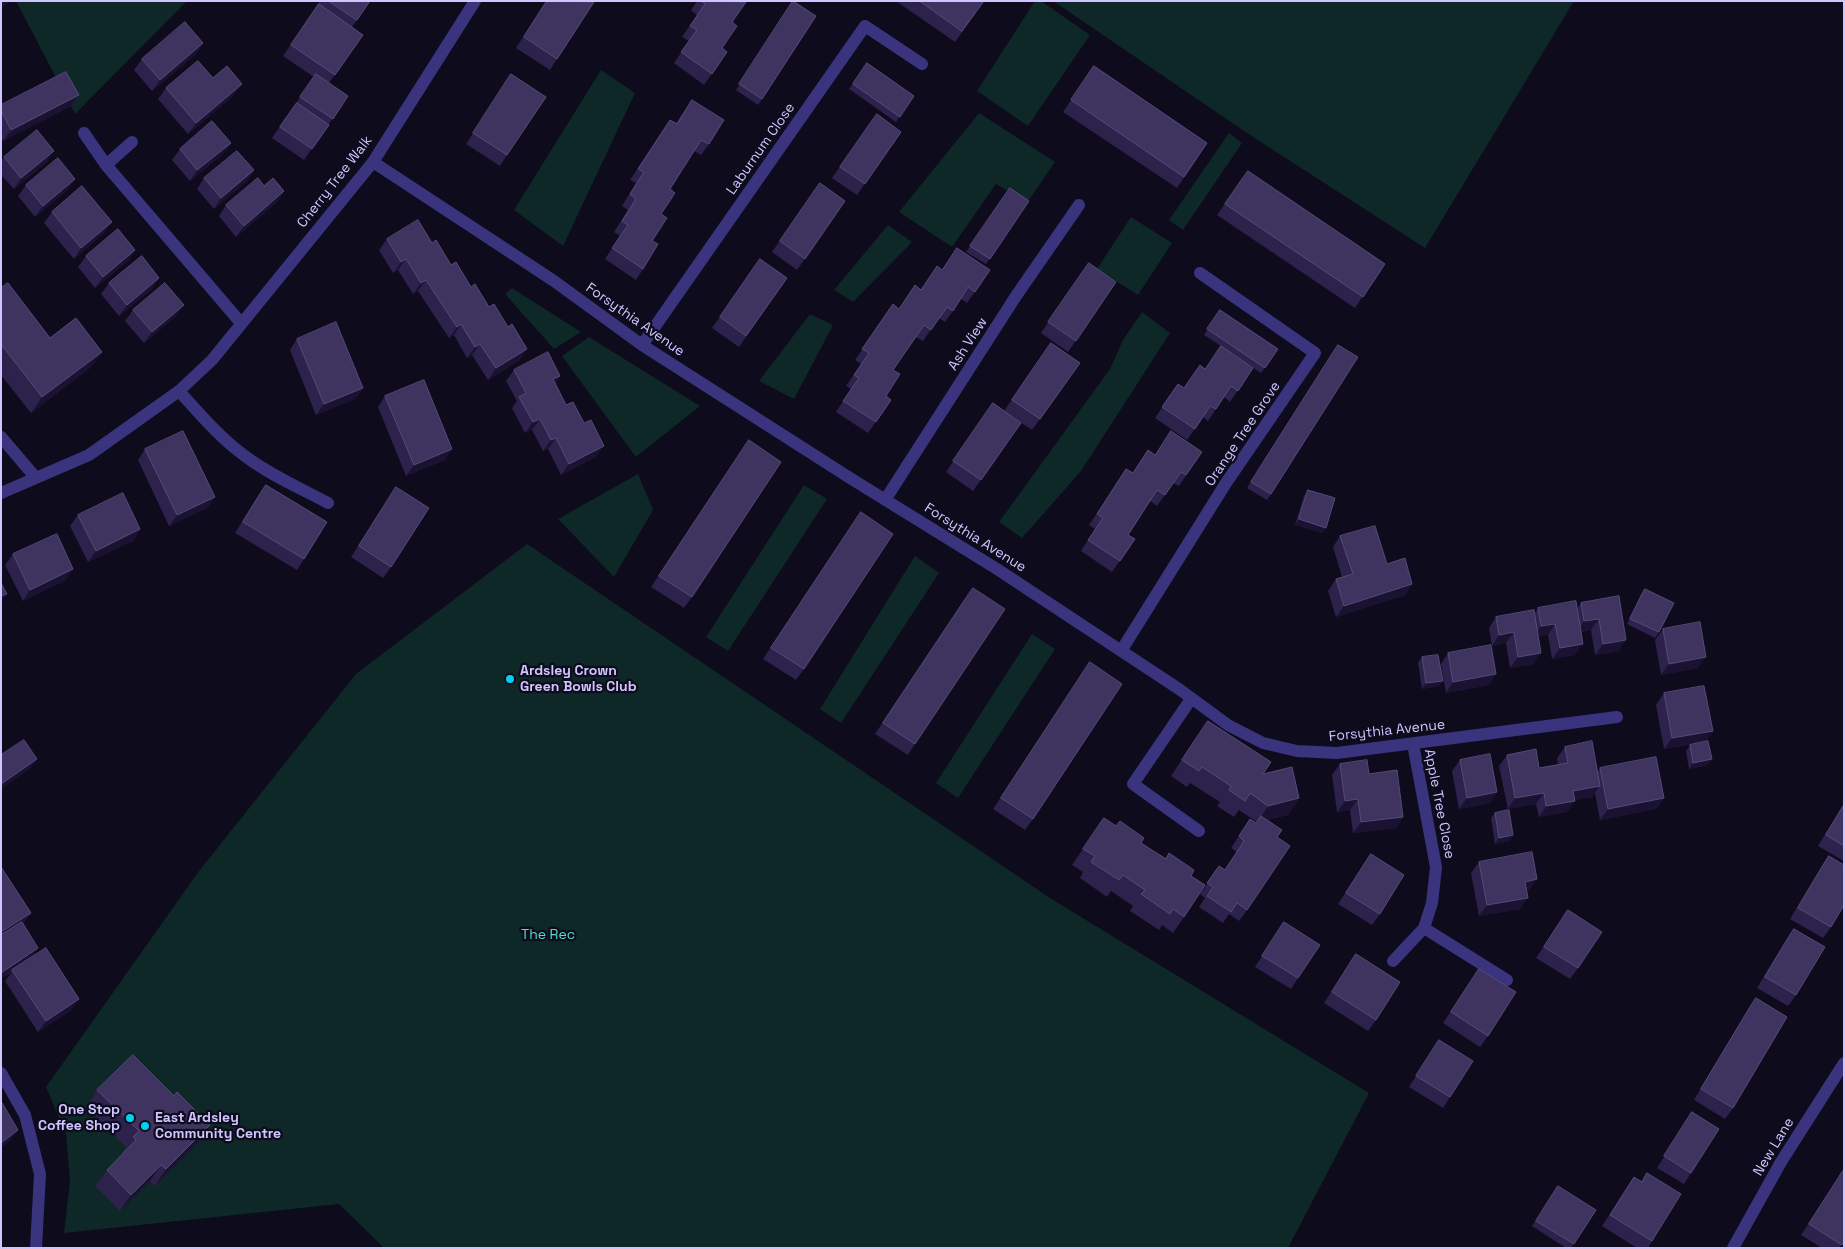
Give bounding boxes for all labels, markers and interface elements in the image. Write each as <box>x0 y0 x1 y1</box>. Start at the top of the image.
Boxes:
street label: Laburnum Close <box>723 100 799 198</box>
street label: Cherry Tree Walk <box>294 133 376 231</box>
street label: Forsythia Avenue <box>582 280 688 360</box>
street label: Ash View <box>945 314 991 374</box>
street label: Orange Tree Grove <box>1202 379 1284 489</box>
street label: Forsythia Avenue <box>921 500 1029 576</box>
place label: Ardsley Crown Green Bowls Club <box>520 663 637 696</box>
marker: Ardsley Crown Green Bowls Club <box>504 673 516 685</box>
street label: Forsythia Avenue <box>1328 717 1446 745</box>
street label: Apple Tree Close <box>1420 748 1458 860</box>
park label: The Rec <box>521 927 575 943</box>
place label: One Stop Coffee Shop <box>38 1102 120 1134</box>
place label: East Ardsley Community Centre <box>155 1110 281 1142</box>
marker: One Stop Coffee Shop <box>124 1112 136 1124</box>
street label: New Lane <box>1750 1115 1798 1179</box>
marker: East Ardsley Community Centre <box>139 1120 151 1132</box>

